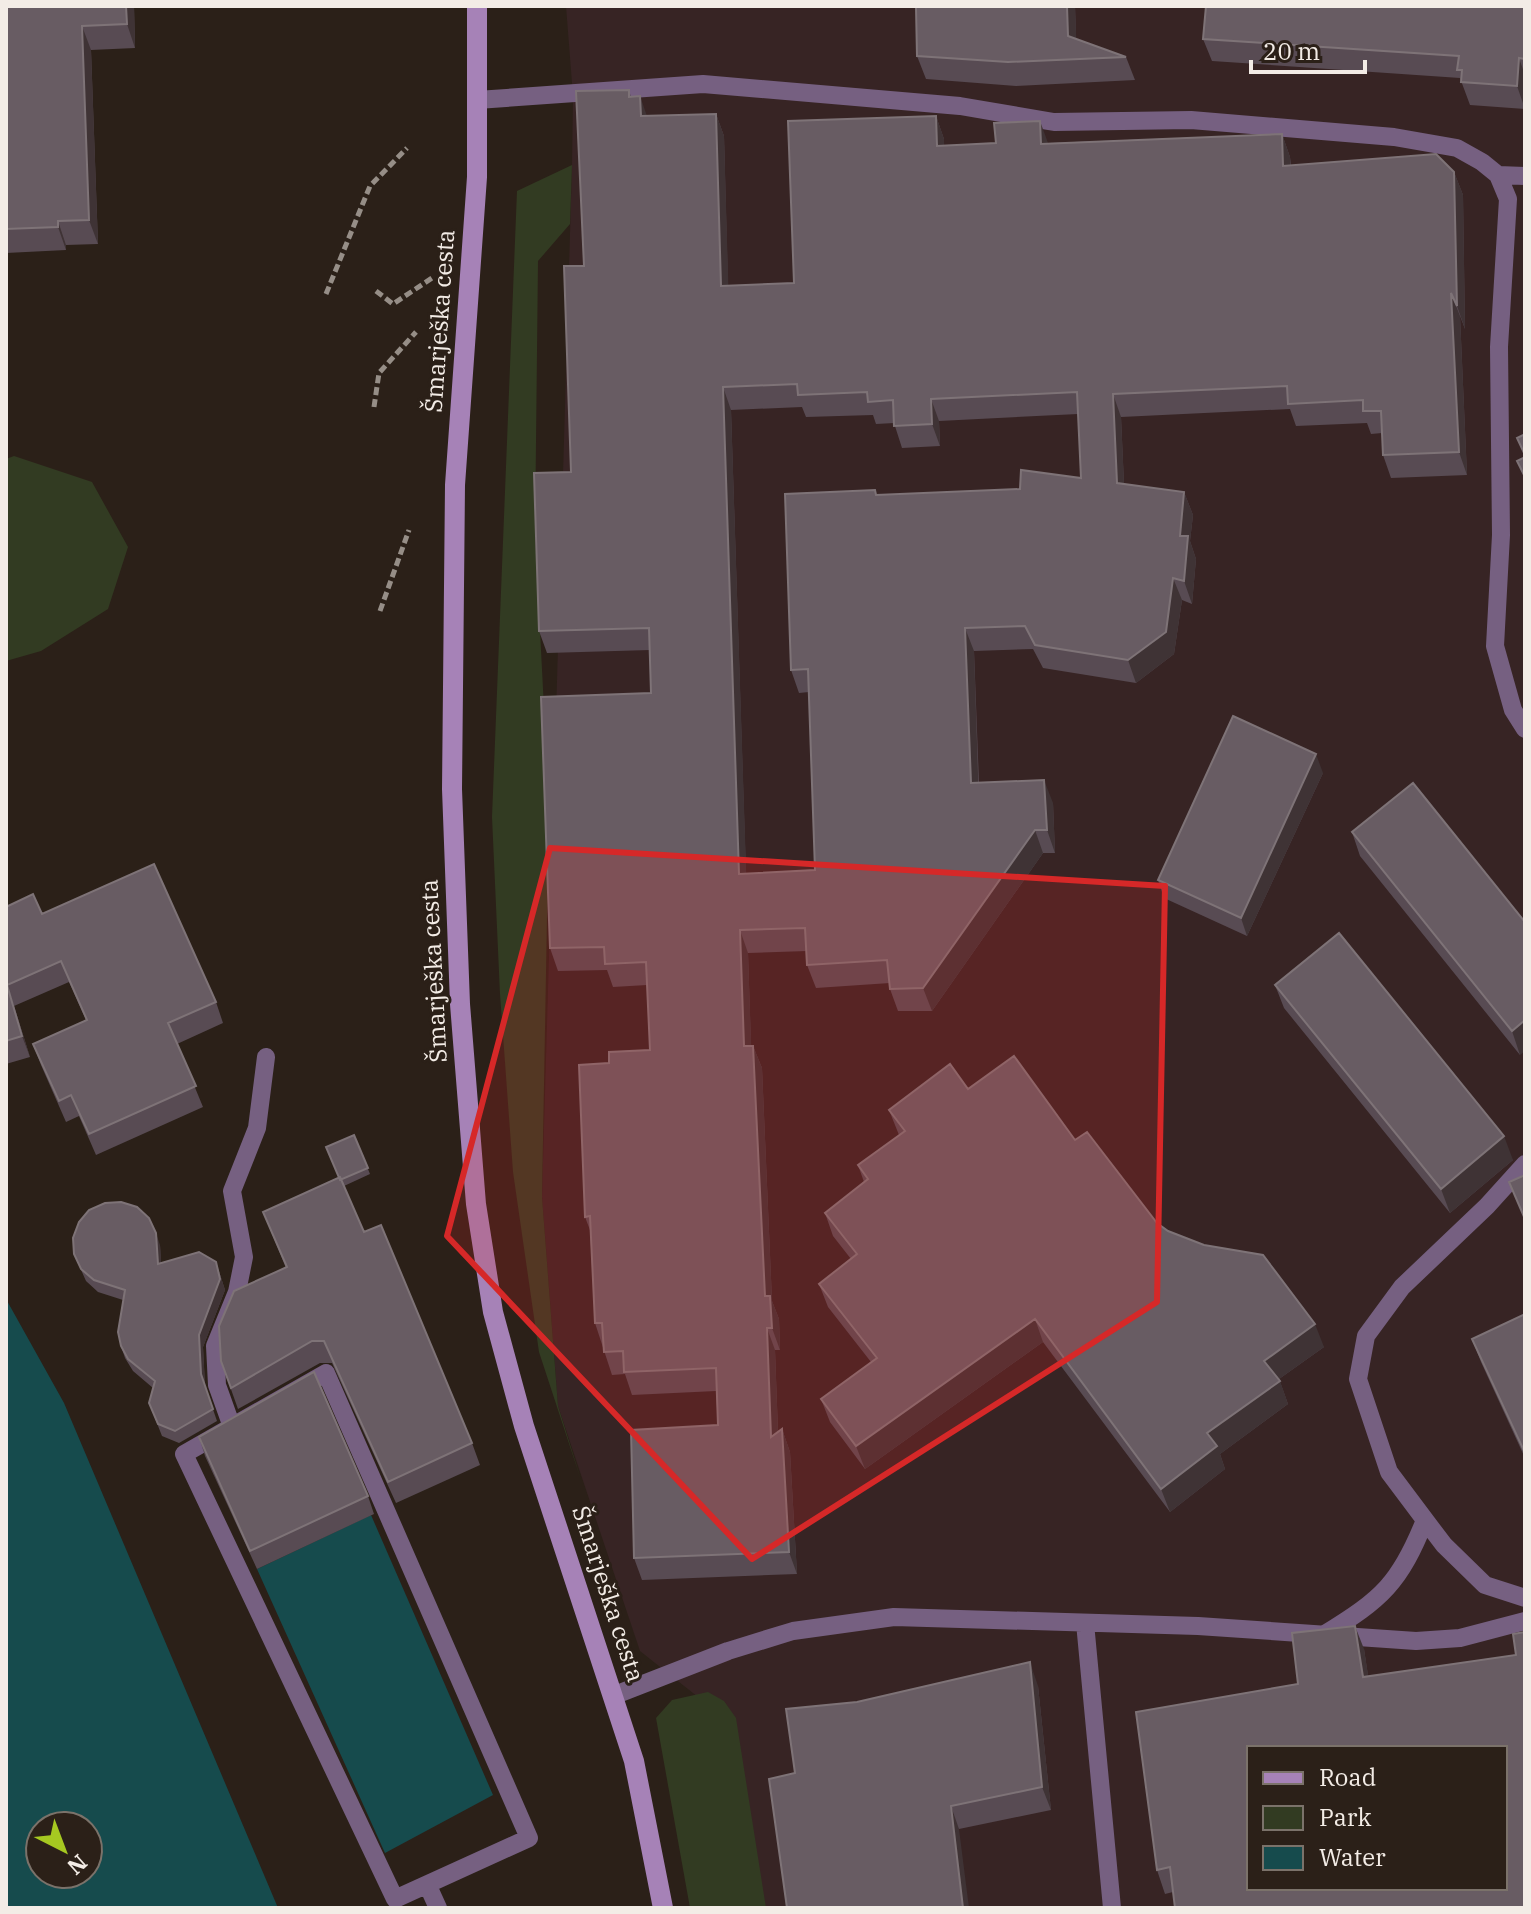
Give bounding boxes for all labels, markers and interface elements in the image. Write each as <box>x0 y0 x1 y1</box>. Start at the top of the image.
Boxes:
scale bar <box>1251 24 1365 74</box>
text: 20 m <box>1263 35 1320 67</box>
street label: Šmarješka cesta <box>417 228 461 414</box>
street label: Šmarješka cesta <box>412 879 454 1063</box>
street label: Šmarješka cesta <box>565 1502 653 1686</box>
legend <box>1247 1746 1507 1890</box>
text: Road <box>1319 1761 1376 1793</box>
text: Park <box>1319 1801 1371 1833</box>
north arrow <box>24 1810 104 1890</box>
text: Water <box>1319 1841 1386 1873</box>
text: N <box>62 1849 94 1882</box>

